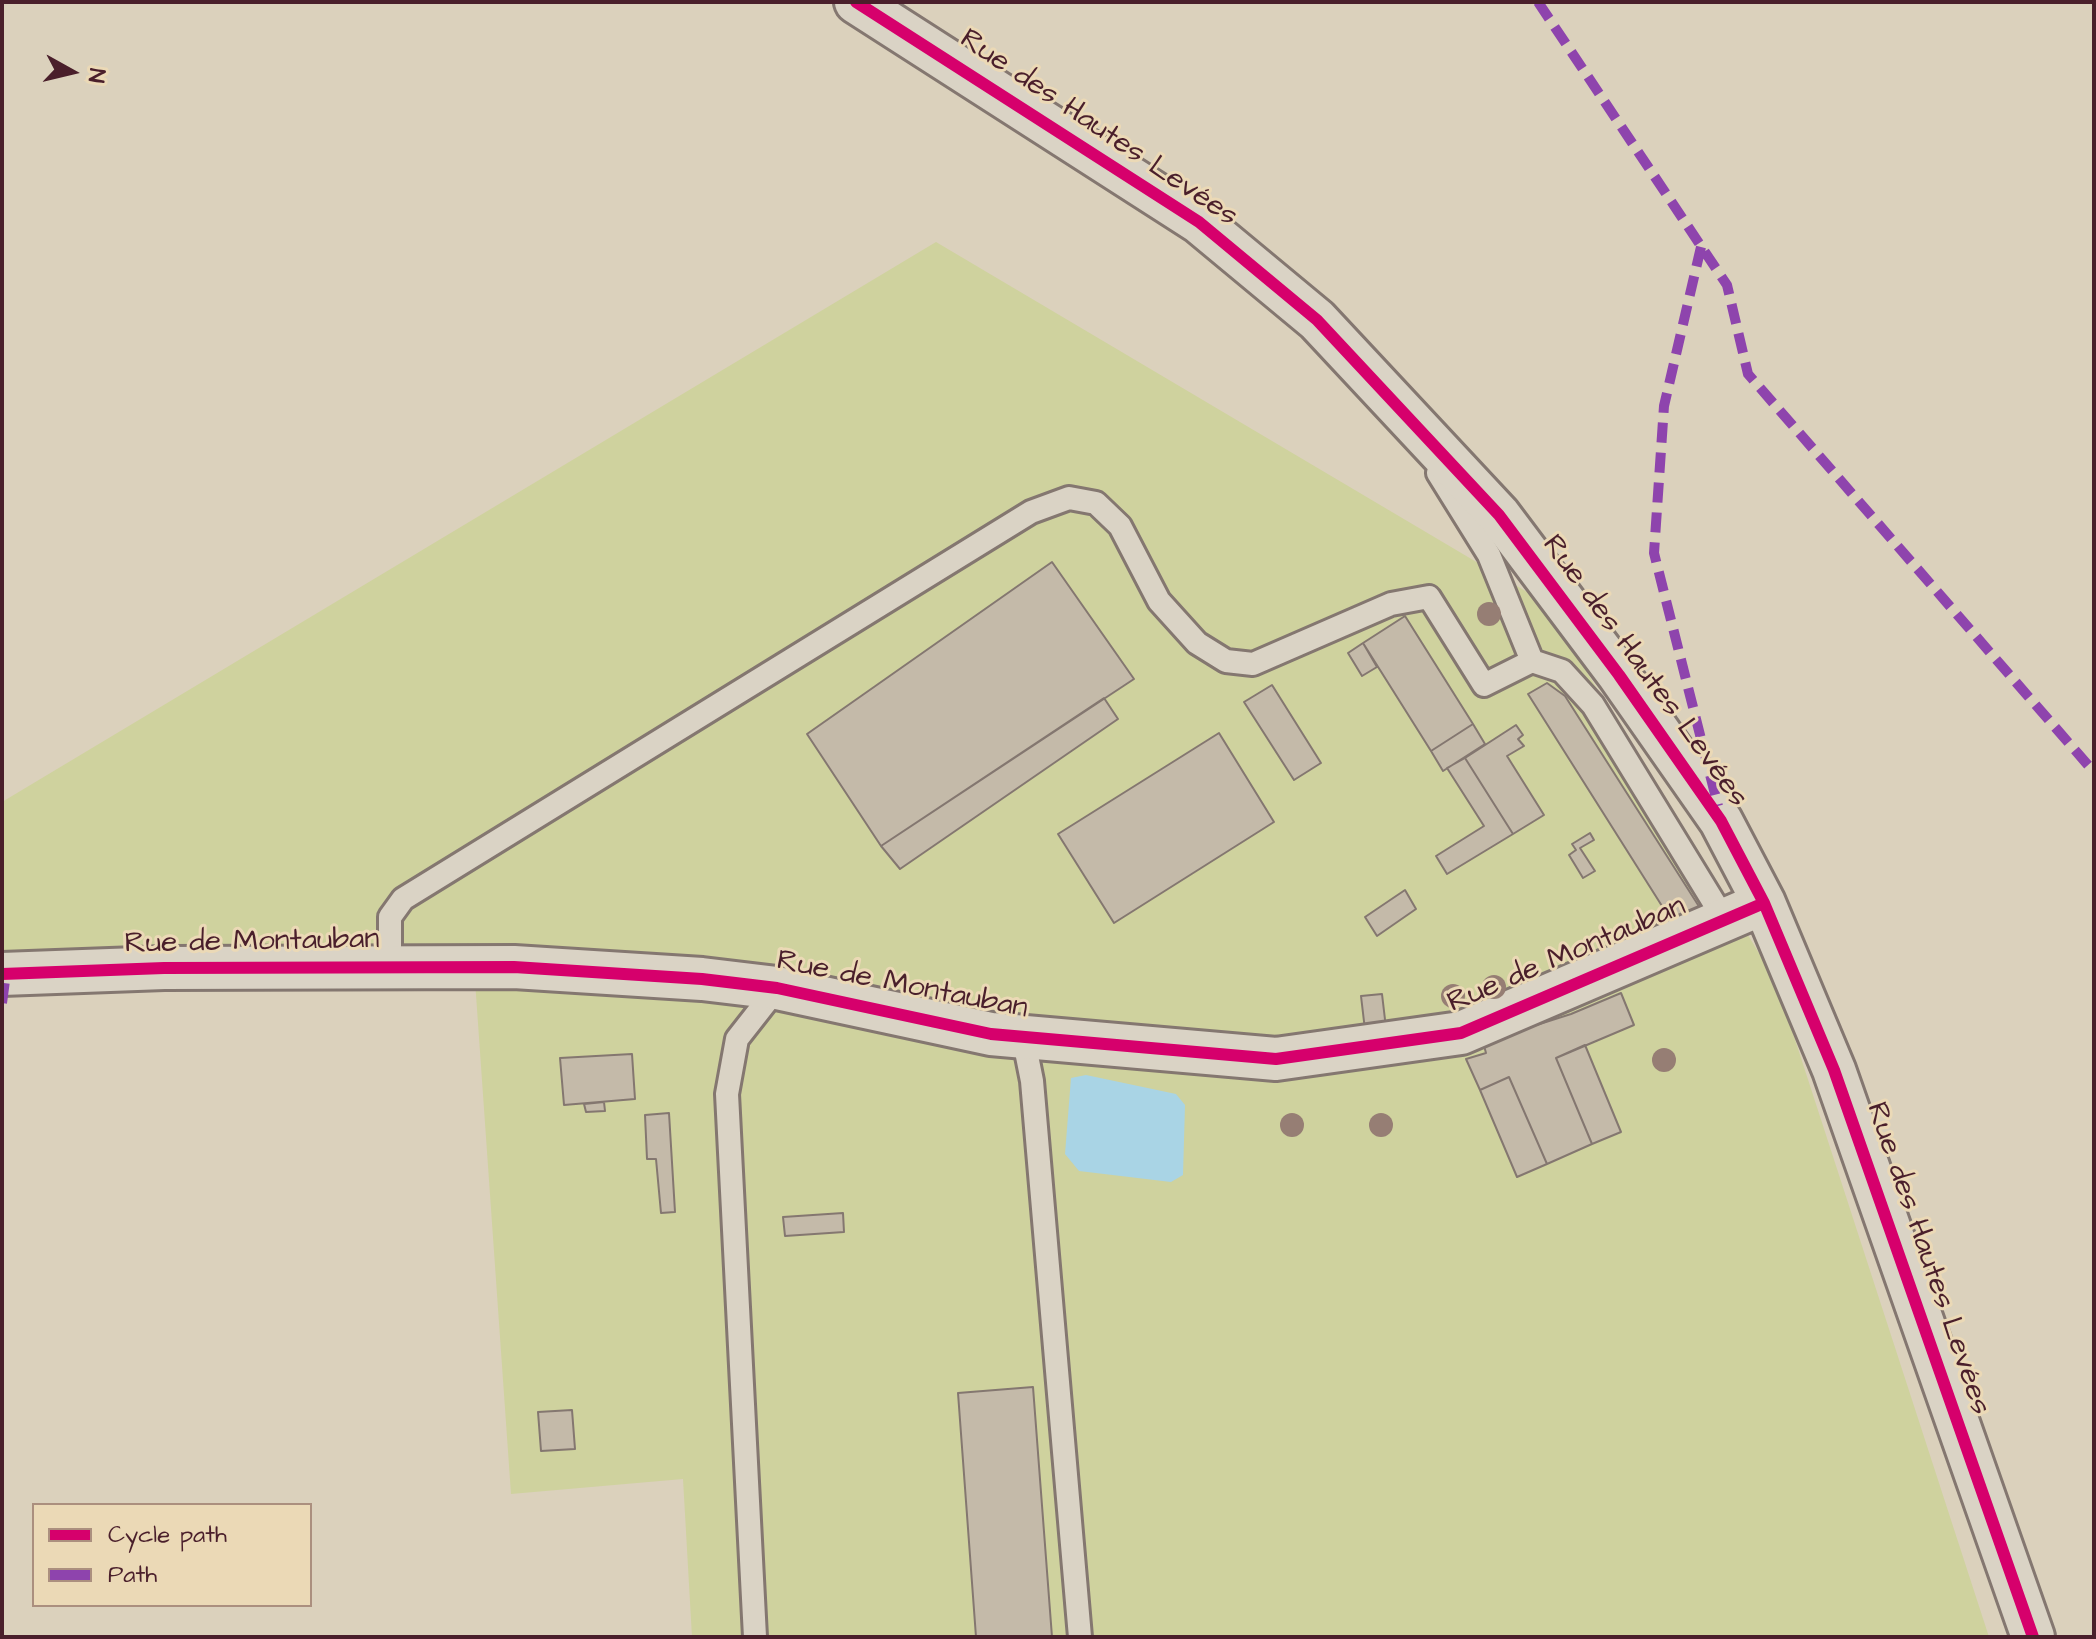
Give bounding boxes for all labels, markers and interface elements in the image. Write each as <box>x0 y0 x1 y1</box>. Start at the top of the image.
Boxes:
street label: Rue des Hautes Levées <box>952 22 1244 236</box>
north arrow <box>32 32 112 112</box>
text: N <box>80 66 113 84</box>
street label: Rue des Hautes Levées <box>1533 529 1755 815</box>
street label: Rue de Montauban <box>1443 890 1691 1022</box>
street label: Rue de Montauban <box>124 923 380 963</box>
street label: Rue de Montauban <box>773 944 1031 1028</box>
street label: Rue des Hautes Levées <box>1857 1098 1997 1420</box>
legend <box>32 1503 312 1607</box>
text: Cycle path <box>108 1518 227 1552</box>
text: Path <box>108 1558 157 1592</box>

